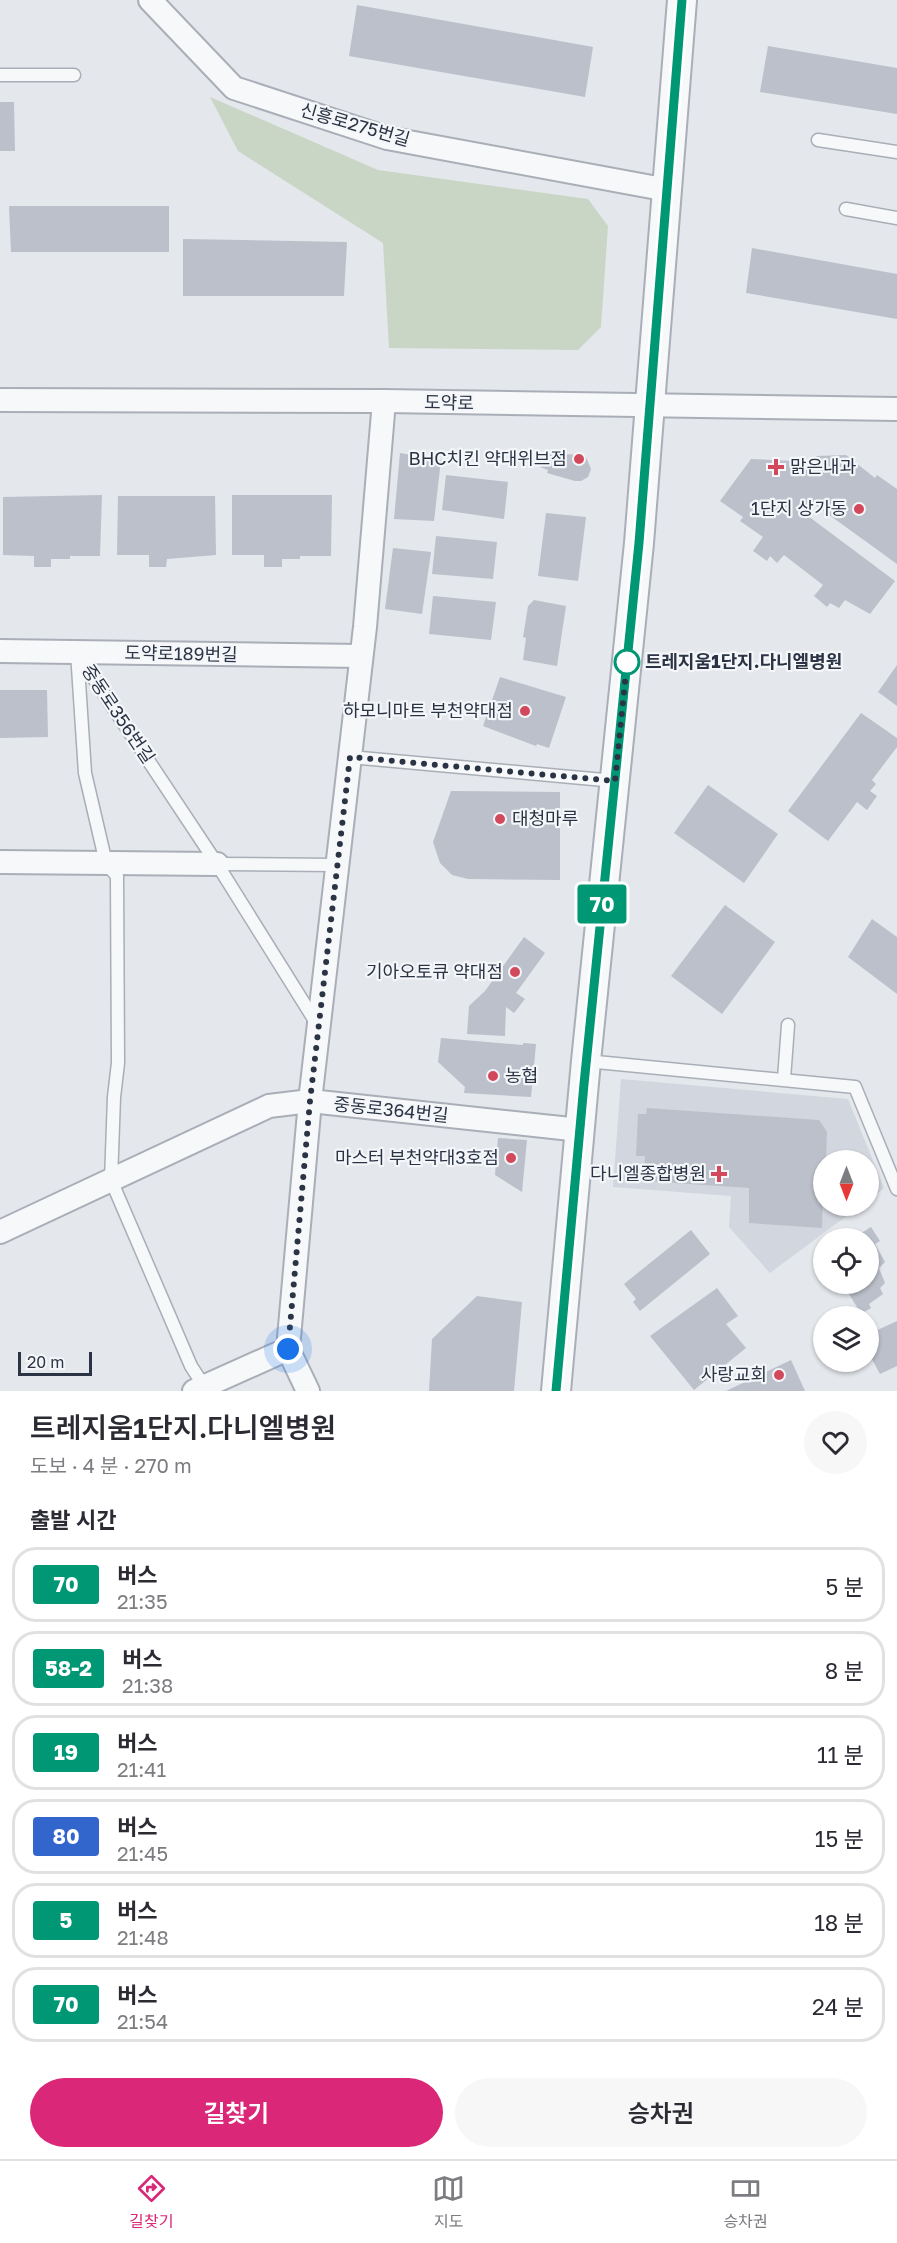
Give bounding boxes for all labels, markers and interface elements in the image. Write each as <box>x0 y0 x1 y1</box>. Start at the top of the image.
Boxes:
street label: 신흥로275번길 <box>298 98 413 150</box>
street label: 도약로 <box>424 391 474 413</box>
place label: BHC치킨 약대위브점 <box>409 447 567 469</box>
marker: BHC치킨 약대위브점 <box>572 452 586 466</box>
place label: 맑은내과 <box>790 455 857 477</box>
marker: 맑은내과 <box>767 458 785 476</box>
place label: 1단지 상가동 <box>751 497 847 519</box>
marker: 1단지 상가동 <box>852 502 866 516</box>
street label: 도약로189번길 <box>124 641 238 665</box>
marker: 트레지움1단지.다니엘병원 <box>614 649 640 675</box>
place label: 트레지움1단지.다니엘병원 <box>645 650 842 672</box>
street label: 중동로356번길 <box>78 660 160 767</box>
place label: 하모니마트 부천약대점 <box>343 699 513 721</box>
marker: 하모니마트 부천약대점 <box>518 704 532 718</box>
place label: 대청마루 <box>512 807 578 829</box>
marker: 대청마루 <box>493 812 507 826</box>
line badge: 70 <box>575 884 629 924</box>
text: 70 <box>589 891 615 917</box>
place label: 기아오토큐 약대점 <box>366 960 503 982</box>
marker: 기아오토큐 약대점 <box>508 965 522 979</box>
place label: 농협 <box>505 1064 538 1086</box>
marker: 농협 <box>486 1069 500 1083</box>
street label: 중동로364번길 <box>333 1092 450 1126</box>
place label: 마스터 부천약대3호점 <box>335 1146 499 1168</box>
north arrow <box>813 1150 879 1216</box>
map controls <box>813 1150 879 1372</box>
marker: 마스터 부천약대3호점 <box>504 1151 518 1165</box>
place label: 다니엘종합병원 <box>590 1162 706 1184</box>
marker: 다니엘종합병원 <box>710 1165 728 1183</box>
button: locate <box>813 1228 879 1294</box>
button: layers <box>813 1306 879 1372</box>
your location <box>273 1334 303 1364</box>
scale bar <box>18 1349 92 1376</box>
text: 20 m <box>27 1352 64 1372</box>
place label: 사랑교회 <box>701 1363 767 1385</box>
marker: 사랑교회 <box>772 1368 786 1382</box>
text: 트레지움1단지.다니엘병원 <box>30 1411 336 1444</box>
button: heart <box>804 1411 867 1474</box>
text: 도보 · 4 분 · 270 m <box>30 1453 192 1477</box>
text: 출발 시간 <box>30 1506 116 1533</box>
text: 버스 <box>117 1561 157 1588</box>
text: 70 <box>53 1571 79 1597</box>
text: 5 분 <box>825 1573 864 1600</box>
text: 21:35 <box>117 1589 168 1613</box>
text: 버스 <box>122 1645 163 1672</box>
text: 58-2 <box>45 1655 92 1681</box>
text: 8 분 <box>825 1657 864 1684</box>
text: 21:38 <box>122 1673 173 1697</box>
text: 버스 <box>117 1729 157 1756</box>
text: 19 <box>54 1739 78 1765</box>
text: 11 분 <box>817 1741 864 1768</box>
text: 21:41 <box>117 1757 166 1781</box>
text: 버스 <box>117 1813 157 1840</box>
text: 80 <box>52 1823 80 1849</box>
text: 15 분 <box>815 1825 864 1852</box>
text: 21:45 <box>117 1841 168 1865</box>
text: 버스 <box>117 1897 157 1924</box>
text: 5 <box>60 1907 72 1933</box>
text: 18 분 <box>814 1909 864 1936</box>
text: 21:48 <box>117 1925 169 1949</box>
text: 버스 <box>117 1981 157 2008</box>
text: 70 <box>53 1991 79 2017</box>
text: 24 분 <box>812 1993 864 2020</box>
text: 21:54 <box>117 2009 168 2033</box>
button: 길찾기 <box>30 2078 443 2147</box>
button: 승차권 <box>455 2078 867 2147</box>
tab: 길찾기 <box>129 2172 173 2232</box>
tab: 지도 <box>432 2172 465 2232</box>
tab: 승차권 <box>724 2172 768 2232</box>

